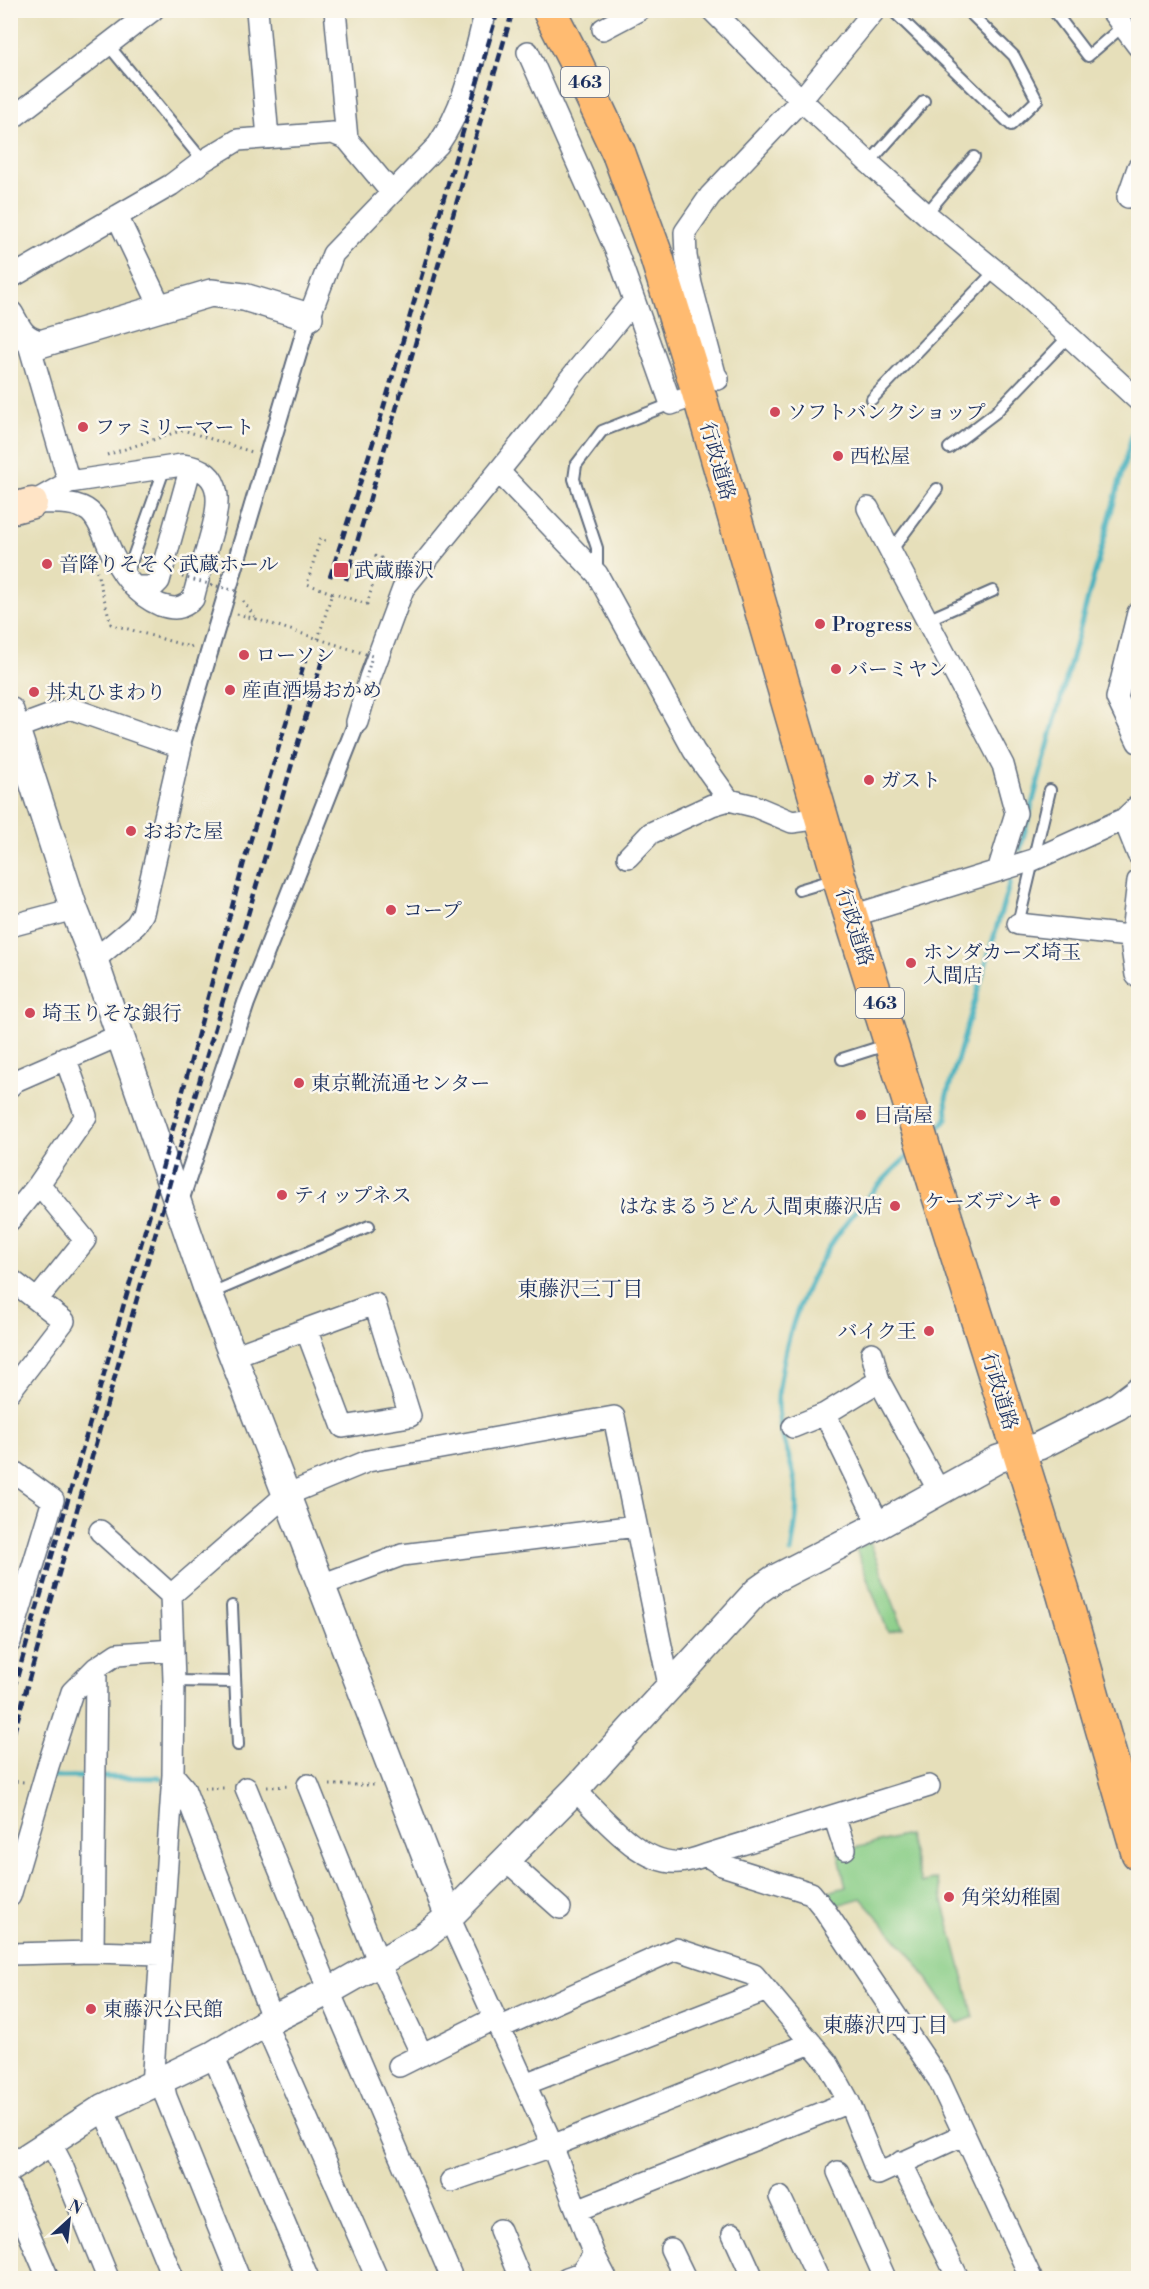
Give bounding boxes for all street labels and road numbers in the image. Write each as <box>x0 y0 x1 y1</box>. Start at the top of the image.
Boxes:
road number: 463 <box>561 67 609 97</box>
street label: 行政道路 <box>694 420 740 503</box>
street label: 行政道路 <box>829 886 878 969</box>
road number: 463 <box>856 988 904 1018</box>
street label: 行政道路 <box>975 1350 1022 1433</box>

